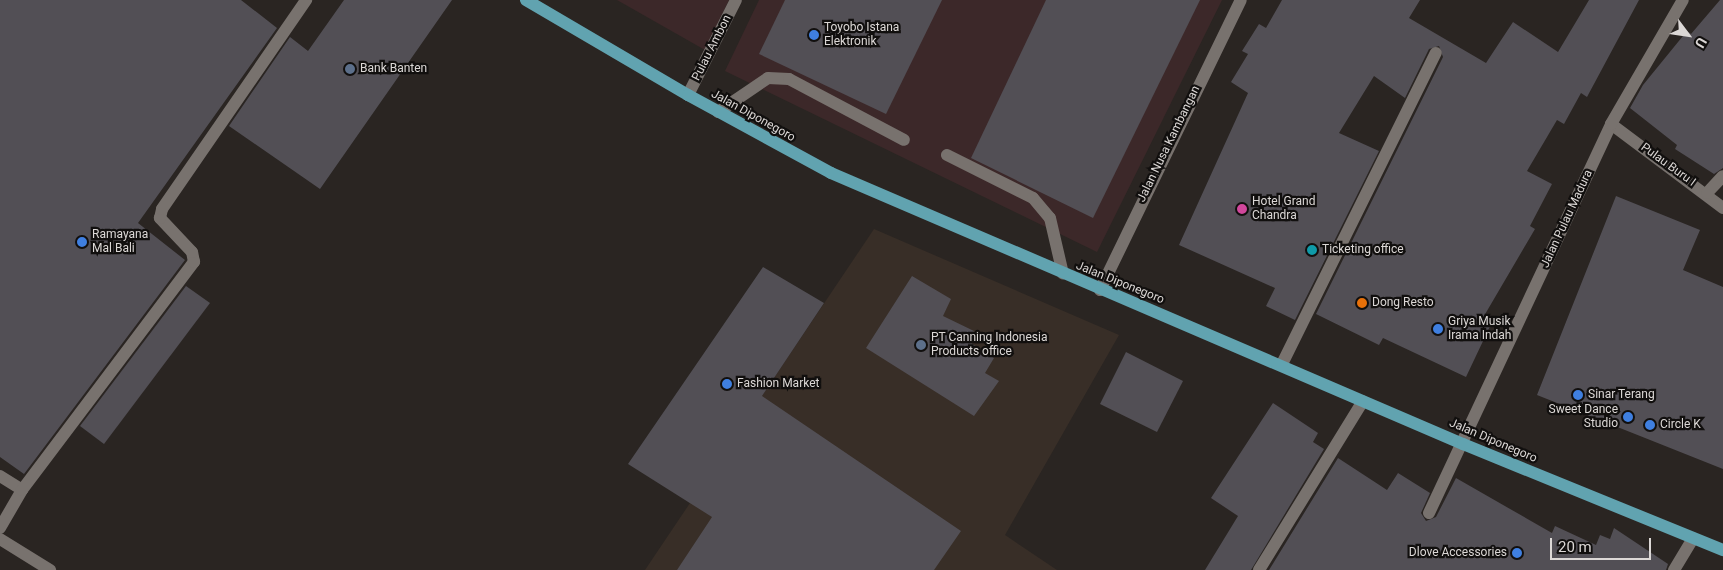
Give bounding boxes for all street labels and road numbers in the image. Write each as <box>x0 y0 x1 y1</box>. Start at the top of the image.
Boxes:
street label: Pulau Ambon <box>689 13 735 83</box>
street label: Jalan Nusa Kambangan <box>1135 84 1203 204</box>
street label: Jalan Diponegoro <box>708 87 798 145</box>
street label: Pulau Buru I <box>1638 140 1698 190</box>
street label: Jalan Pulau Madura <box>1538 168 1596 270</box>
street label: Jalan Diponegoro <box>1074 259 1166 307</box>
street label: Jalan Diponegoro <box>1447 416 1539 466</box>

